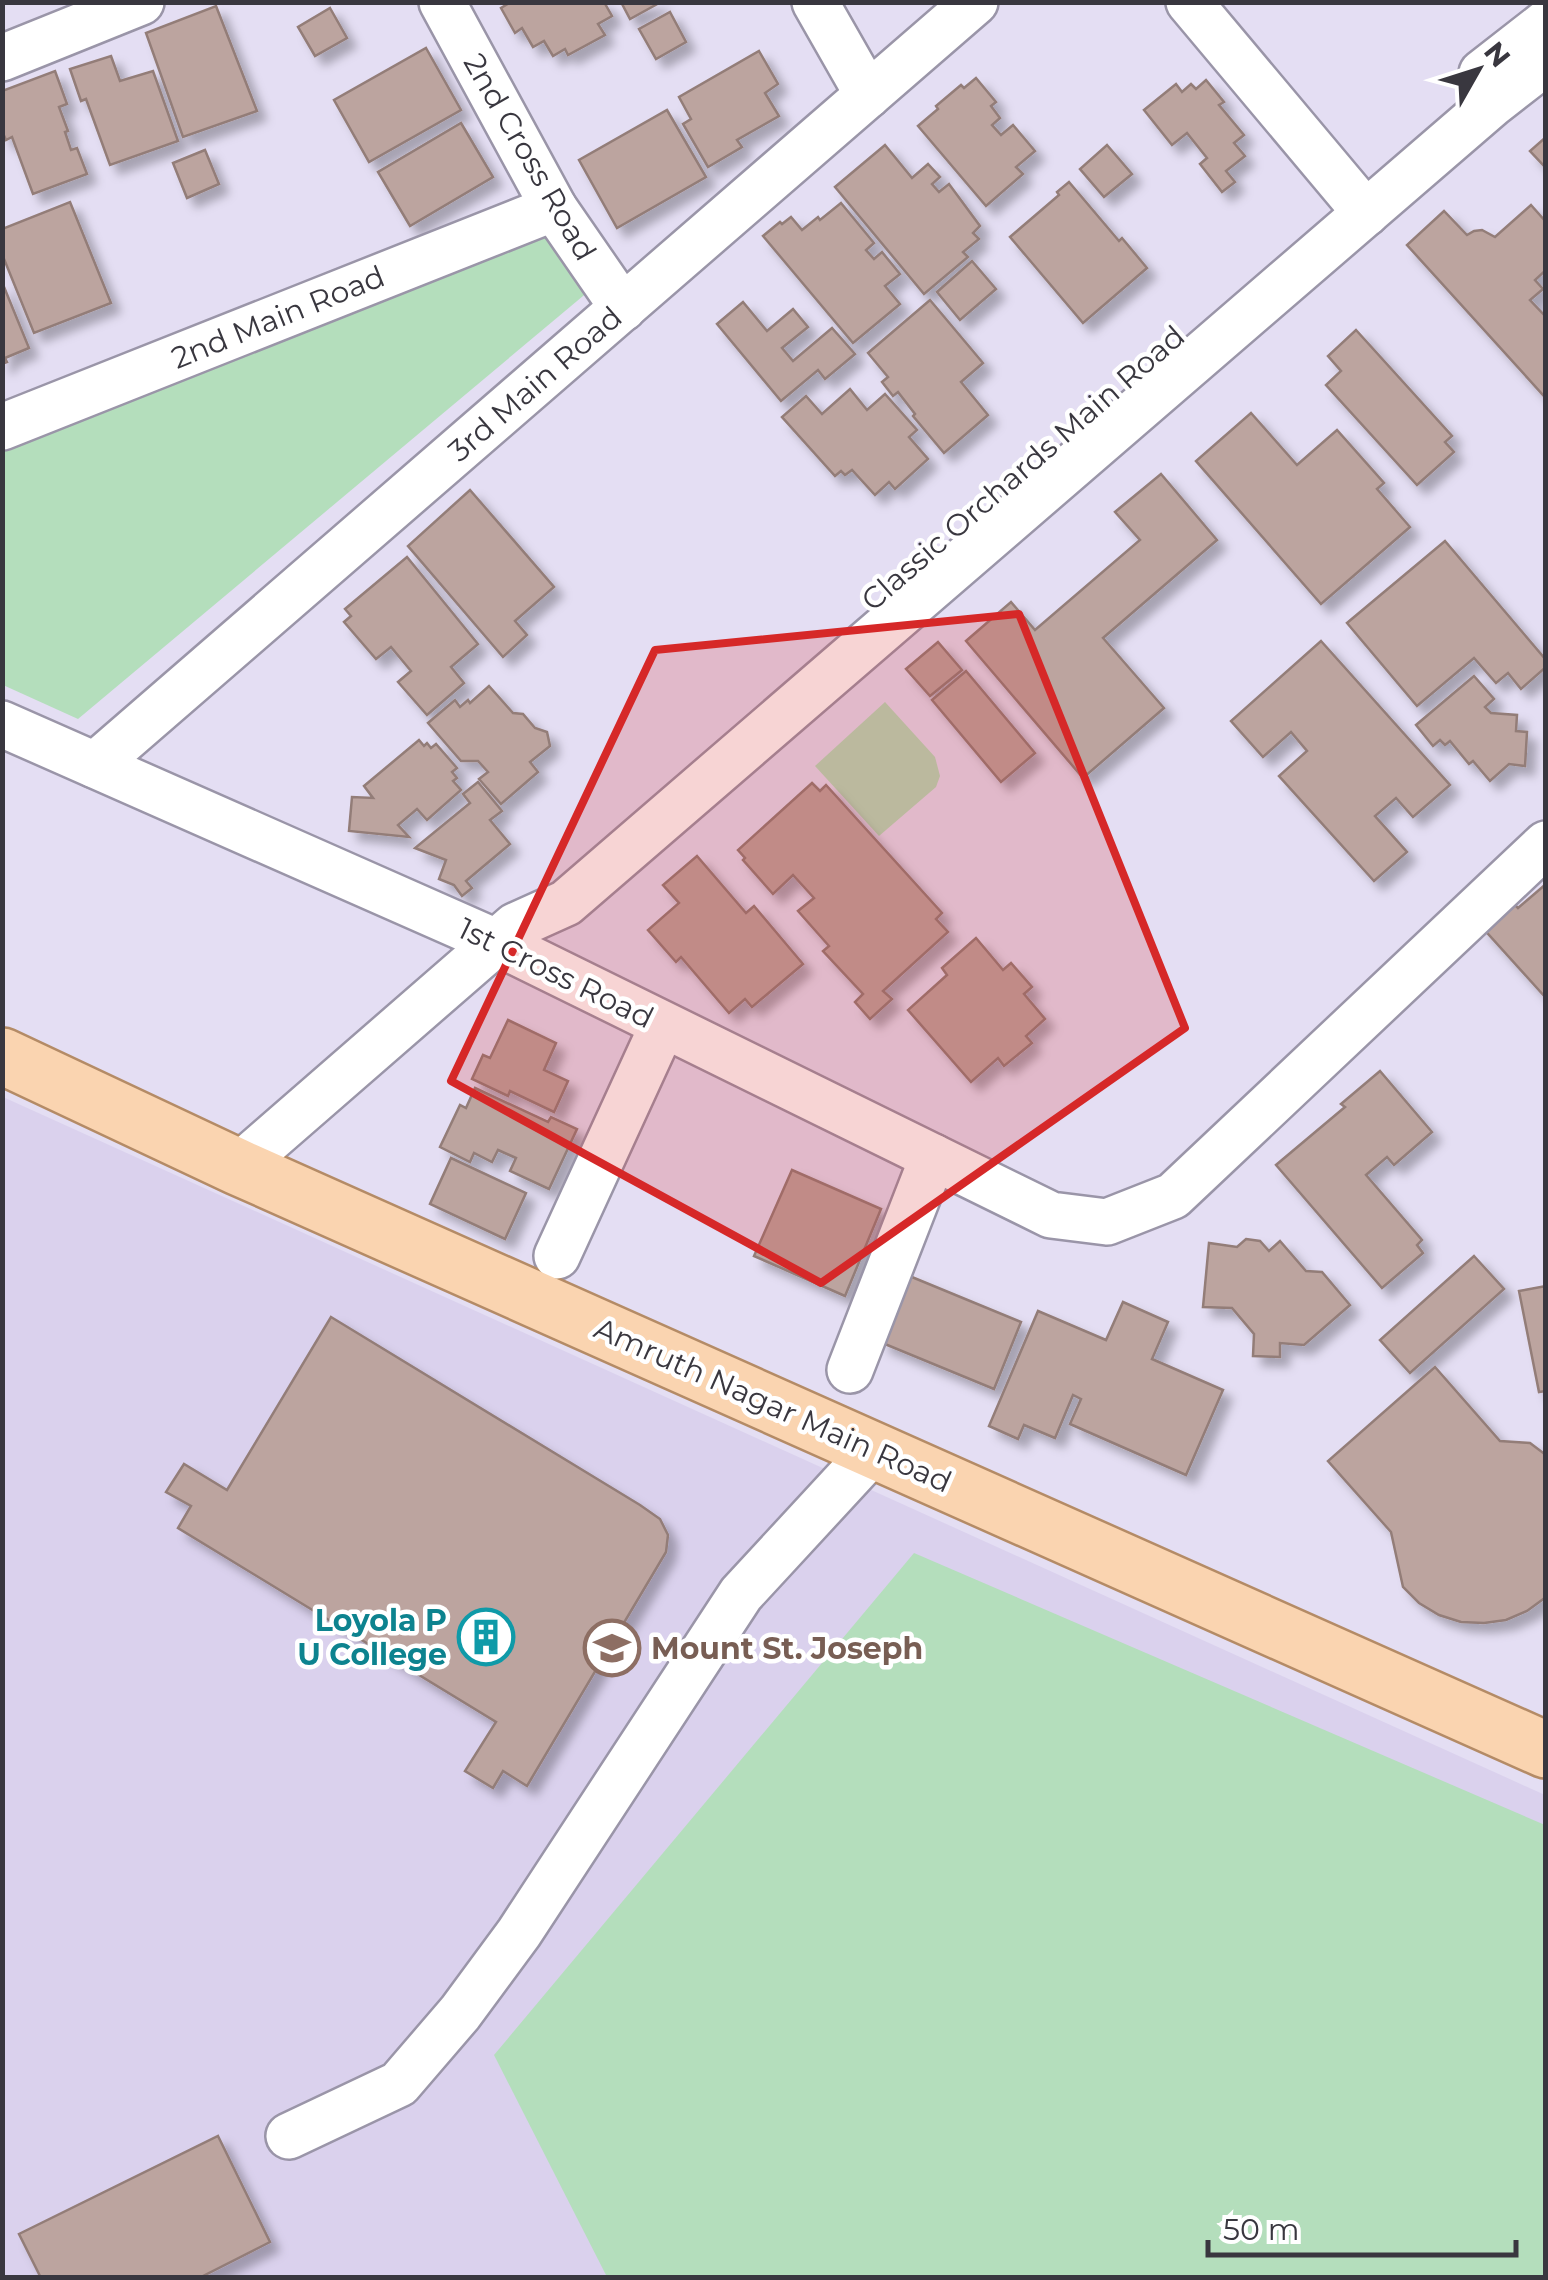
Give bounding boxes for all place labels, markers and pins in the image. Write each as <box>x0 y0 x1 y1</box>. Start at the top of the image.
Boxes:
place label: Loyola P U College <box>297 1602 447 1673</box>
building icon: Loyola P U College <box>456 1607 516 1667</box>
school or university icon: Mount St. Joseph <box>582 1618 642 1678</box>
place label: Mount St. Joseph <box>651 1630 923 1667</box>

